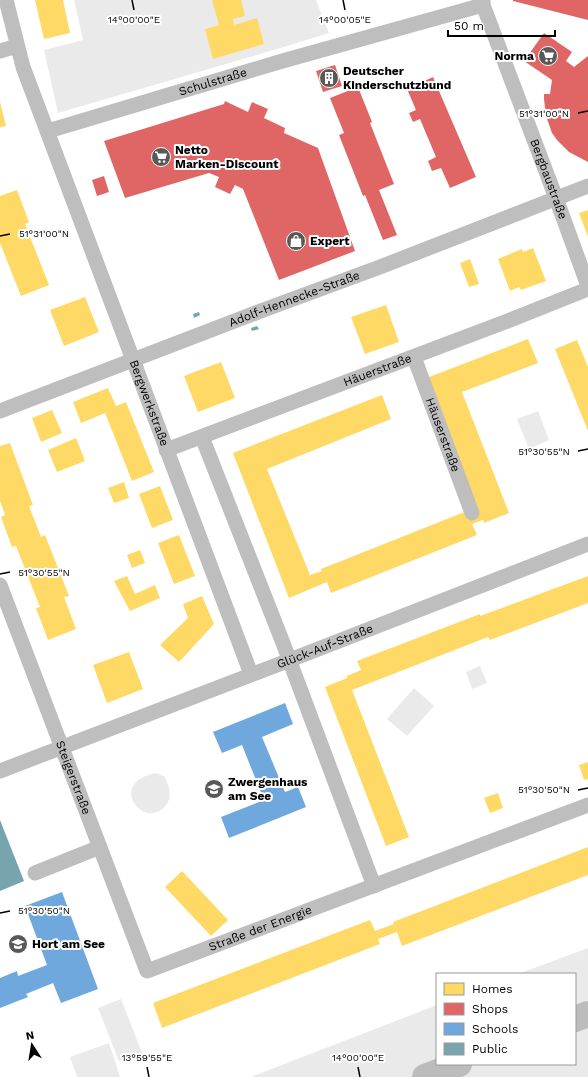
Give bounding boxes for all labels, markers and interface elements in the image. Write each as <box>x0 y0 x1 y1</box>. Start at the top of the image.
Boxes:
scale bar <box>448 12 555 38</box>
text: 14°00'00"E <box>108 14 160 25</box>
text: 14°00'05"E <box>319 14 371 25</box>
text: 50 m <box>454 19 484 33</box>
supermarket icon: Norma <box>537 45 559 67</box>
place label: Norma <box>495 49 534 63</box>
place label: Deutscher Kinderschutzbund <box>343 64 451 92</box>
street label: Schulstraße <box>177 65 249 99</box>
building icon: Deutscher Kinderschutzbund <box>318 67 340 89</box>
text: 51°31'00"N <box>519 108 569 119</box>
street label: Bergbaustraße <box>527 137 570 221</box>
place label: Netto Marken-Discount <box>175 143 279 171</box>
supermarket icon: Netto Marken-Discount <box>150 146 172 168</box>
text: 51°31'00"N <box>19 228 69 239</box>
shop icon: Expert <box>285 230 307 252</box>
place label: Expert <box>310 234 350 248</box>
street label: Adolf-Hennecke-Straße <box>227 268 362 330</box>
street label: Häuerstraße <box>341 351 414 389</box>
street label: Bergwerkstraße <box>127 358 172 448</box>
street label: Häuserstraße <box>423 396 463 474</box>
text: 51°30'55"N <box>518 446 570 457</box>
text: 51°30'55"N <box>18 567 70 578</box>
street label: Glück-Auf-Straße <box>275 621 375 671</box>
street label: Steigerstraße <box>53 739 94 817</box>
place label: Zwergenhaus am See <box>228 775 308 803</box>
school or university icon: Zwergenhaus am See <box>203 778 225 800</box>
text: 51°30'50"N <box>518 784 570 795</box>
street label: Straße der Energie <box>207 903 314 954</box>
text: 51°30'50"N <box>18 905 70 916</box>
school or university icon: Hort am See <box>7 933 29 955</box>
place label: Hort am See <box>32 937 105 951</box>
legend <box>436 973 576 1065</box>
text: Homes <box>472 982 513 996</box>
text: Shops <box>472 1002 508 1016</box>
text: Schools <box>472 1022 518 1036</box>
north arrow <box>12 1025 52 1065</box>
text: N <box>25 1029 35 1043</box>
text: Public <box>472 1042 508 1056</box>
text: 13°59'55"E <box>122 1052 172 1063</box>
text: 14°00'00"E <box>332 1052 384 1063</box>

